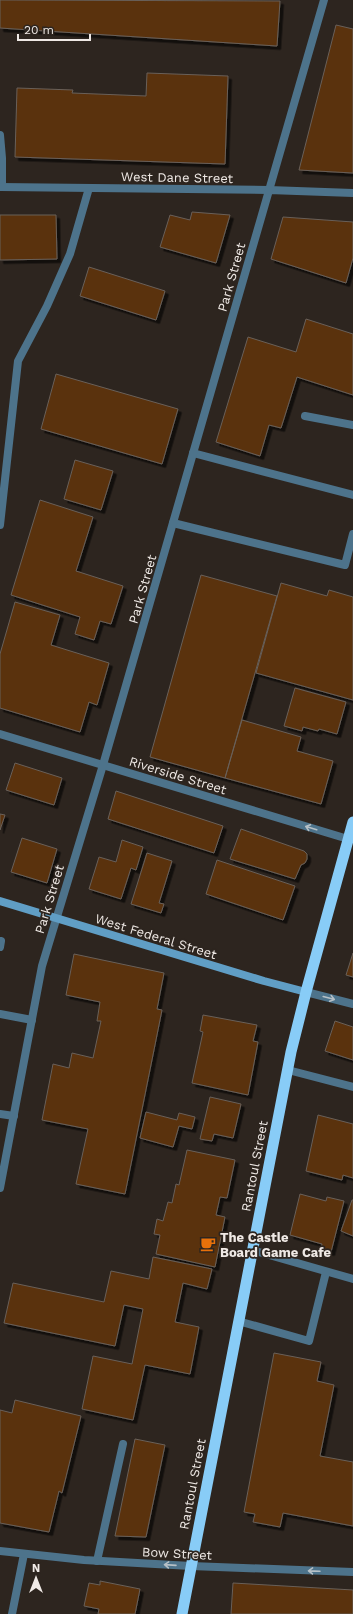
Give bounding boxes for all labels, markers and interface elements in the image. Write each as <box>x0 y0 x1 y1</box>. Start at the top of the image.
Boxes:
scale bar <box>18 16 90 42</box>
text: 20 m <box>24 23 54 37</box>
street label: West Dane Street <box>121 169 234 186</box>
street label: Park Street <box>214 240 249 313</box>
street label: Park Street <box>125 552 160 625</box>
street label: Riverside Street <box>127 754 229 798</box>
one-way arrow <box>305 824 318 831</box>
street label: Park Street <box>32 862 67 935</box>
street label: West Federal Street <box>93 911 219 962</box>
one-way arrow <box>323 995 336 1002</box>
street label: Rantoul Street <box>238 1119 271 1213</box>
place label: The Castle Board Game Cafe <box>220 1230 332 1260</box>
cafe icon: The Castle Board Game Cafe <box>199 1235 217 1253</box>
street label: Rantoul Street <box>176 1437 209 1531</box>
street label: Bow Street <box>142 1544 213 1563</box>
north arrow <box>16 1558 56 1598</box>
one-way arrow <box>164 1561 177 1568</box>
text: N <box>32 1562 40 1575</box>
one-way arrow <box>308 1567 321 1575</box>

